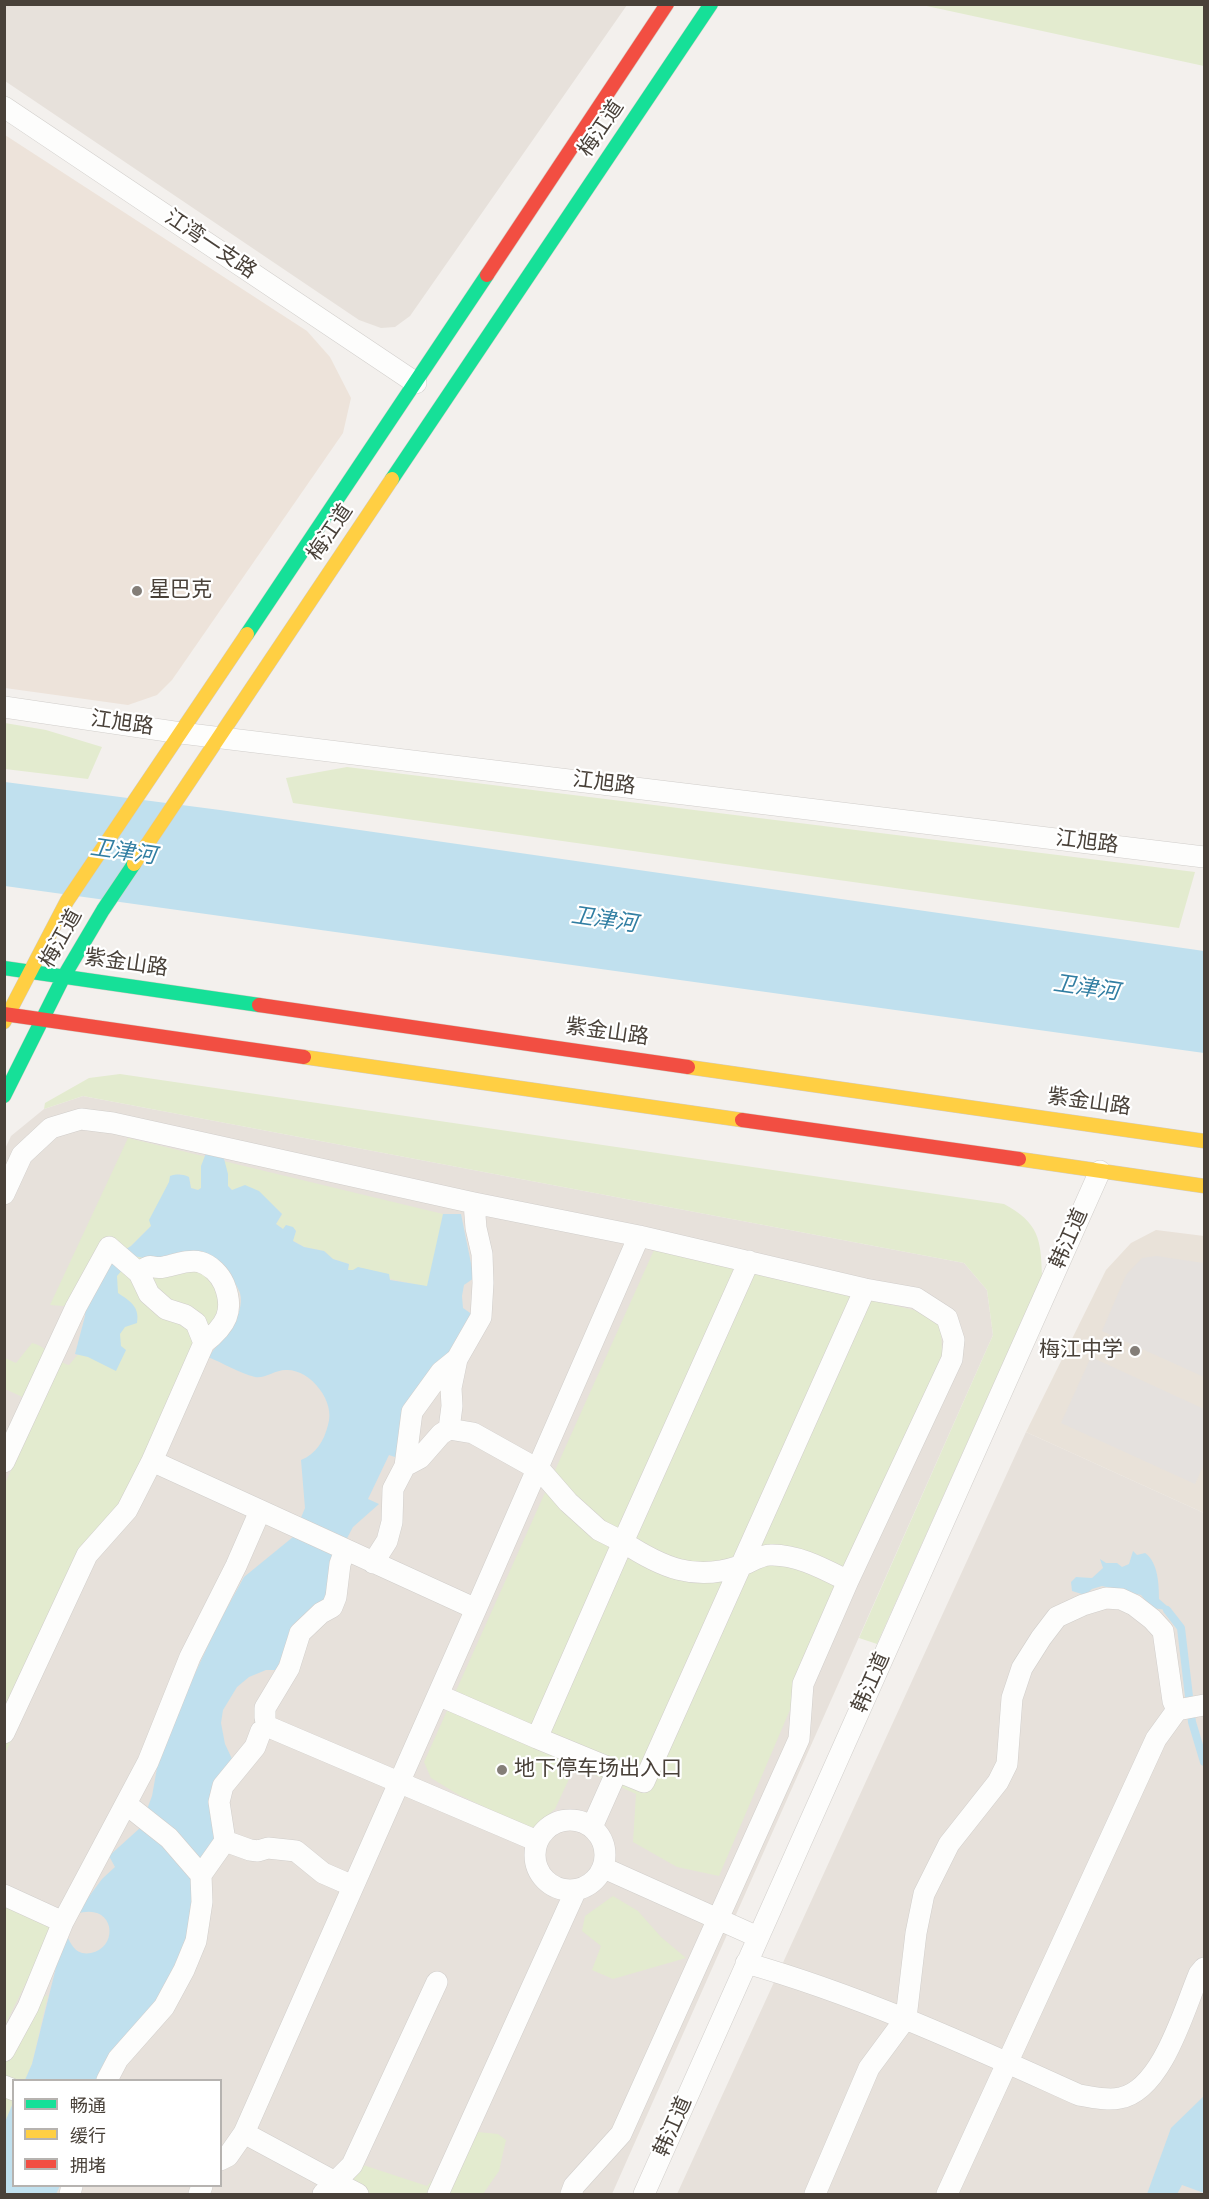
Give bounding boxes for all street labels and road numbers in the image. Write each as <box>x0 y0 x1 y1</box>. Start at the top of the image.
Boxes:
street label: 梅江道 <box>574 96 630 162</box>
street label: 江湾一支路 <box>159 205 261 285</box>
street label: 梅江道 <box>303 500 359 566</box>
street label: 江旭路 <box>89 707 155 741</box>
street label: 江旭路 <box>571 768 637 800</box>
street label: 江旭路 <box>1054 827 1120 859</box>
street label: 梅江道 <box>36 905 88 973</box>
street label: 紫金山路 <box>83 946 169 982</box>
street label: 紫金山路 <box>564 1015 650 1051</box>
street label: 紫金山路 <box>1046 1085 1132 1121</box>
street label: 韩江道 <box>1046 1205 1094 1273</box>
street label: 韩江道 <box>848 1649 896 1717</box>
street label: 韩江道 <box>650 2093 698 2161</box>

